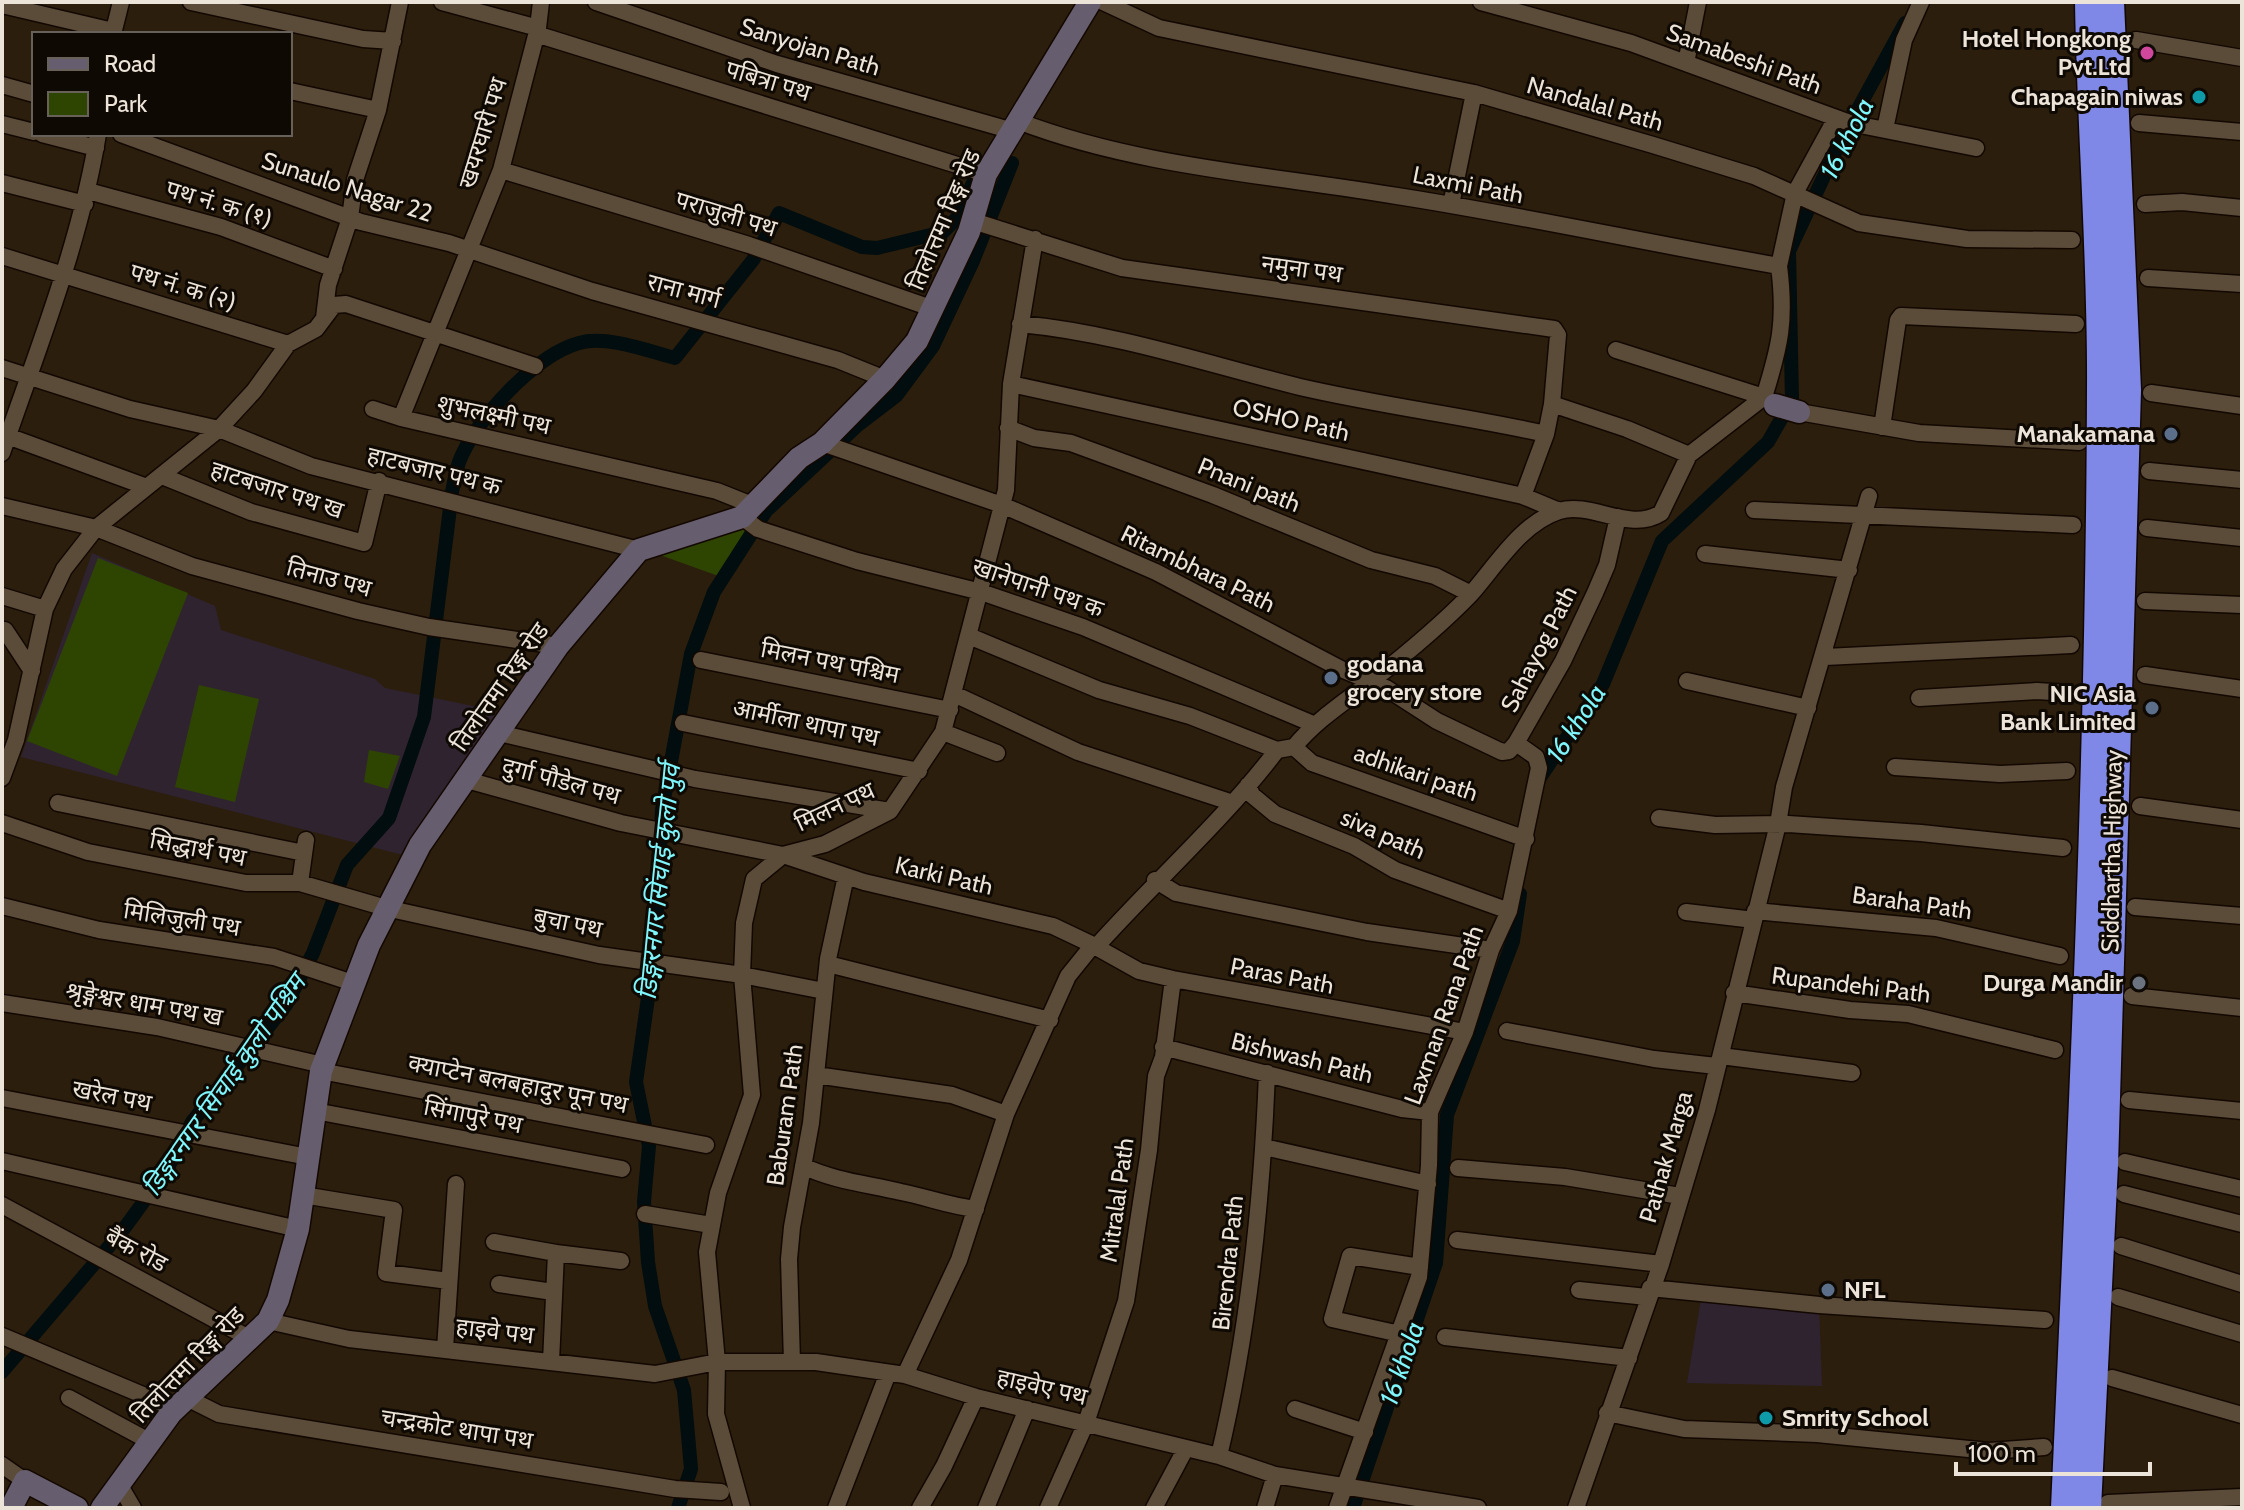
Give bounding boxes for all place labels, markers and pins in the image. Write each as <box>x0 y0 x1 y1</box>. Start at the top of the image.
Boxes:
place label: Hotel Hongkong Pvt.Ltd <box>1962 24 2131 81</box>
marker: Hotel Hongkong Pvt.Ltd <box>2138 44 2156 62</box>
place label: Chapagain niwas <box>2011 82 2183 111</box>
marker: Chapagain niwas <box>2190 88 2208 106</box>
place label: Manakamana <box>2017 419 2155 448</box>
marker: Manakamana <box>2162 425 2180 443</box>
place label: godana grocery store <box>1347 649 1482 706</box>
marker: godana grocery store <box>1322 669 1340 687</box>
place label: NIC Asia Bank Limited <box>2000 679 2136 736</box>
marker: NIC Asia Bank Limited <box>2143 699 2161 717</box>
place label: Durga Mandir <box>1983 968 2123 997</box>
marker: Durga Mandir <box>2130 974 2148 992</box>
place label: NFL <box>1844 1275 1886 1304</box>
marker: NFL <box>1819 1281 1837 1299</box>
place label: Smrity School <box>1782 1403 1929 1432</box>
marker: Smrity School <box>1757 1409 1775 1427</box>

